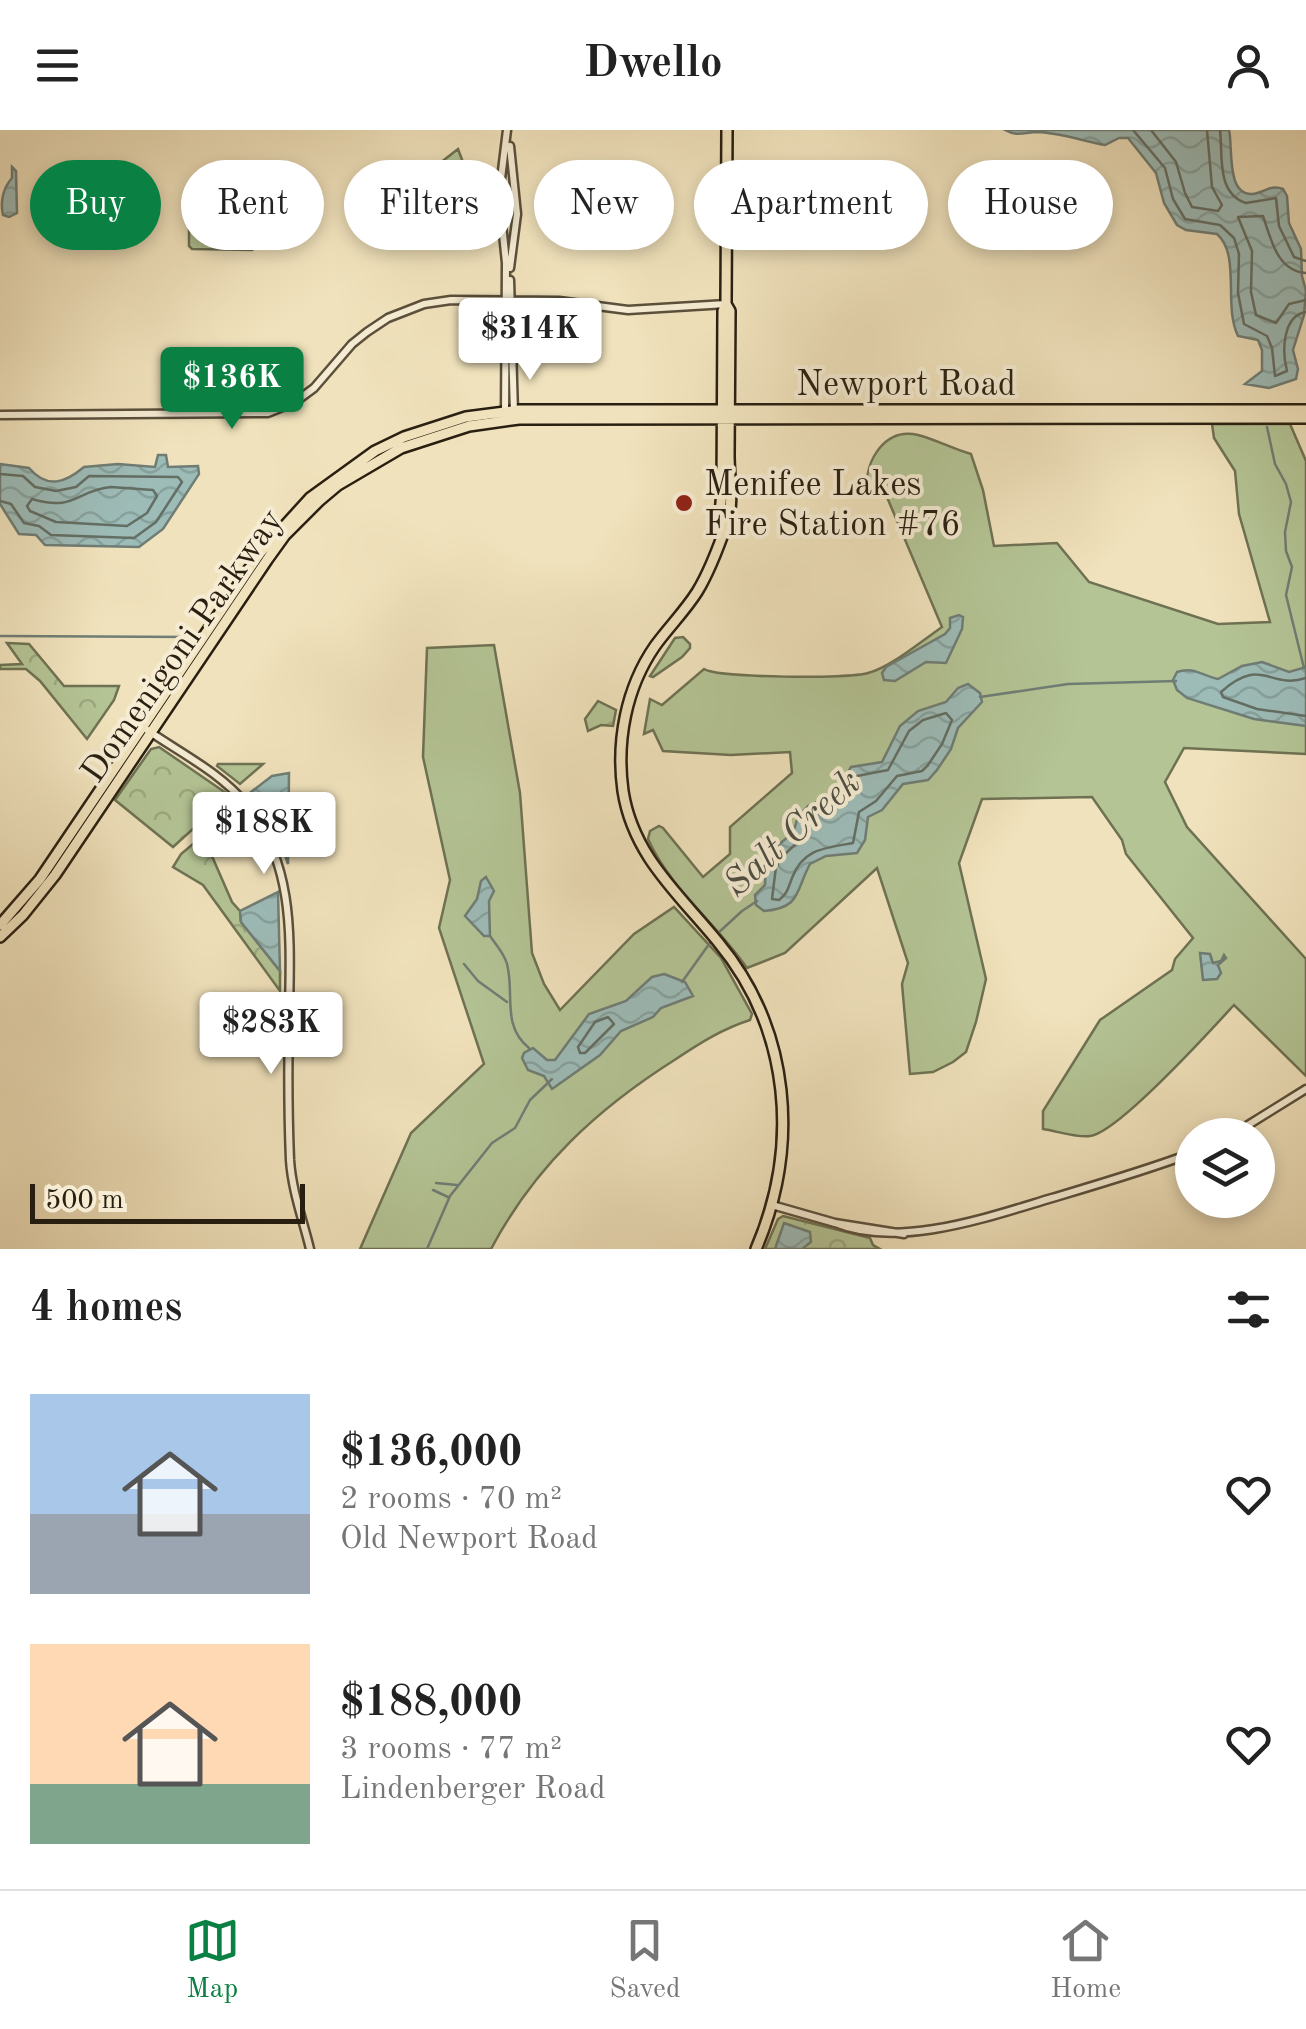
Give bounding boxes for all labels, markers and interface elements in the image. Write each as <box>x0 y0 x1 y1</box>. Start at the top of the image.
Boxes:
icon: menu <box>30 38 85 93</box>
icon: person <box>1221 38 1276 93</box>
text: Dwello <box>583 42 723 87</box>
chip: Buy <box>30 160 161 250</box>
chip: Rent <box>181 160 324 250</box>
chip: Filters <box>344 160 514 250</box>
chip: New <box>534 160 674 250</box>
chip: Apartment <box>694 160 928 250</box>
chip: House <box>948 160 1113 250</box>
pin: $314K <box>460 298 600 383</box>
text: $314K <box>481 314 579 346</box>
pin: $136K <box>162 347 302 432</box>
text: $136K <box>183 363 281 395</box>
street label: Newport Road <box>796 368 1016 403</box>
place label: Menifee Lakes Fire Station #76 <box>704 468 961 543</box>
marker: Menifee Lakes Fire Station #76 <box>673 492 695 514</box>
street label: Domenigoni Parkway <box>76 503 291 789</box>
water label: Salt Creek <box>717 763 869 905</box>
pin: $188K <box>194 792 334 877</box>
text: $188K <box>215 808 313 840</box>
pin: $283K <box>201 992 341 1077</box>
text: $283K <box>222 1008 320 1040</box>
map controls <box>1175 1118 1275 1218</box>
button: layers <box>1175 1118 1275 1218</box>
scale bar <box>30 1179 305 1224</box>
text: 500 m <box>45 1187 124 1215</box>
icon: filters <box>1221 1282 1276 1337</box>
text: 4 homes <box>30 1288 182 1330</box>
text: $136,000 <box>340 1433 522 1475</box>
icon: home <box>110 1434 230 1554</box>
icon: heart <box>1221 1467 1276 1522</box>
text: 2 rooms · 70 m² <box>340 1484 562 1516</box>
text: Old Newport Road <box>340 1524 598 1556</box>
text: $188,000 <box>340 1683 522 1725</box>
icon: home <box>110 1684 230 1804</box>
icon: heart <box>1221 1717 1276 1772</box>
text: 3 rooms · 77 m² <box>340 1734 562 1766</box>
text: Lindenberger Road <box>340 1774 606 1806</box>
tab: Map <box>185 1913 240 2008</box>
tab: Saved <box>609 1913 681 2008</box>
tab: Home <box>1050 1913 1121 2008</box>

